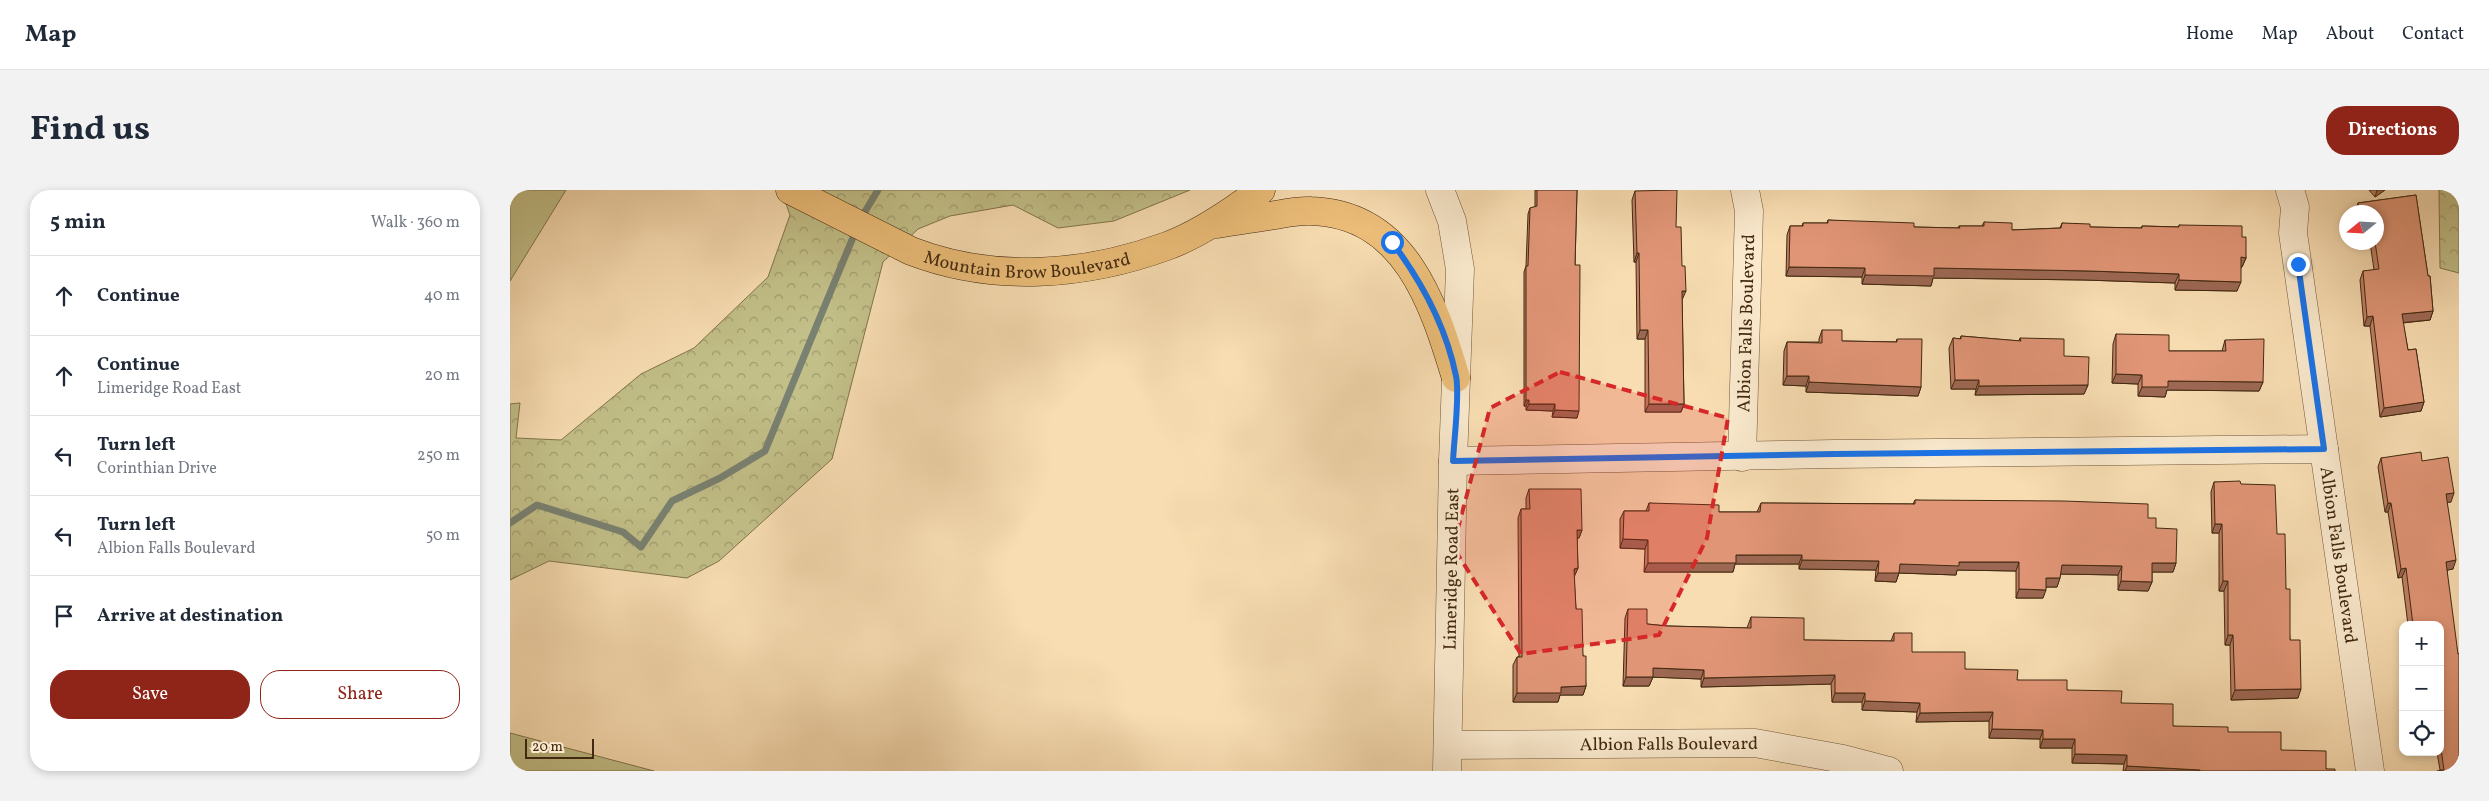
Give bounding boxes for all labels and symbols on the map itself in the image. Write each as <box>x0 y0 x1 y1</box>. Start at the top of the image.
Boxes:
north arrow <box>2339 205 2384 250</box>
route start <box>1381 231 1404 254</box>
street label: Albion Falls Boulevard <box>1732 234 1762 413</box>
street label: Mountain Brow Boulevard <box>921 245 1133 286</box>
route end <box>2287 253 2310 276</box>
street label: Albion Falls Boulevard <box>2313 465 2363 645</box>
street label: Limeridge Road East <box>1439 488 1466 650</box>
street label: Albion Falls Boulevard <box>1580 732 1758 758</box>
scale bar <box>525 736 594 759</box>

